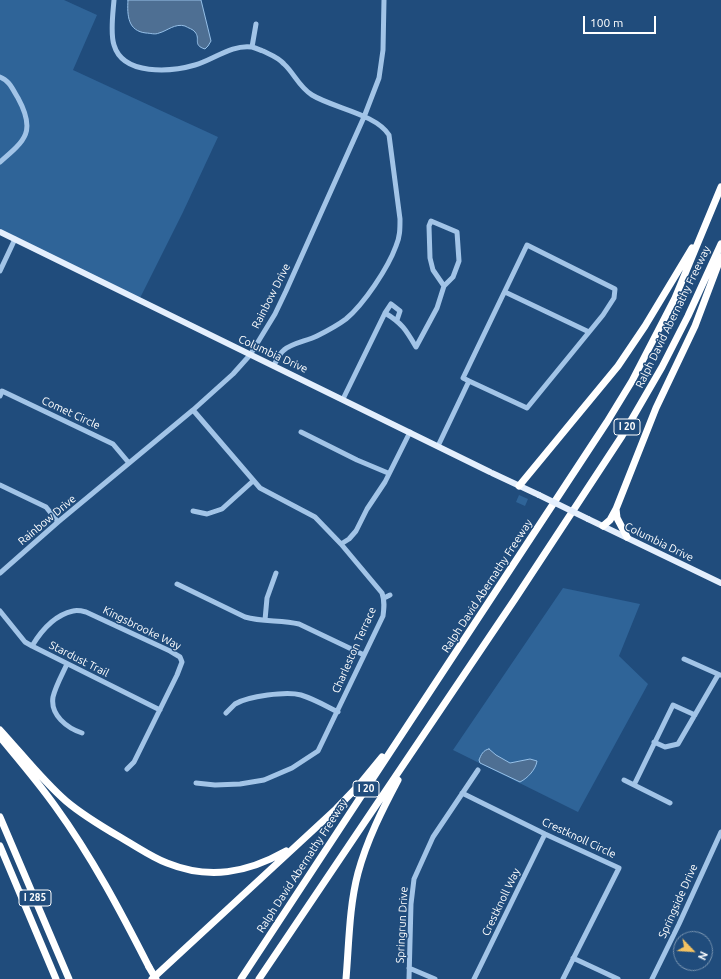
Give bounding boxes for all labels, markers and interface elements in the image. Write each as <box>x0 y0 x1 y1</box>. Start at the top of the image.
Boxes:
scale bar <box>585 8 658 34</box>
text: 100 m <box>590 16 623 29</box>
street label: Ralph David Abernathy Freeway <box>633 244 713 390</box>
street label: Rainbow Drive <box>249 261 293 331</box>
street label: Columbia Drive <box>236 332 310 376</box>
street label: Comet Circle <box>40 394 102 432</box>
road number: I 20 <box>614 419 640 435</box>
street label: Rainbow Drive <box>15 492 79 548</box>
street label: Ralph David Abernathy Freeway <box>439 517 535 655</box>
street label: Columbia Drive <box>622 520 696 564</box>
street label: Kingsbrooke Way <box>101 603 183 653</box>
street label: Charleston Terrace <box>329 605 379 695</box>
street label: Stardust Trail <box>47 638 111 680</box>
road number: I 20 <box>353 781 379 797</box>
street label: Ralph David Abernathy Freeway <box>254 797 350 935</box>
street label: Crestknoll Circle <box>540 815 618 861</box>
street label: Springside Drive <box>656 862 700 940</box>
street label: Crestknoll Way <box>479 866 523 938</box>
street label: Springrun Drive <box>393 886 411 964</box>
road number: I 285 <box>19 890 51 906</box>
north arrow <box>673 931 713 971</box>
text: N <box>696 949 710 962</box>

